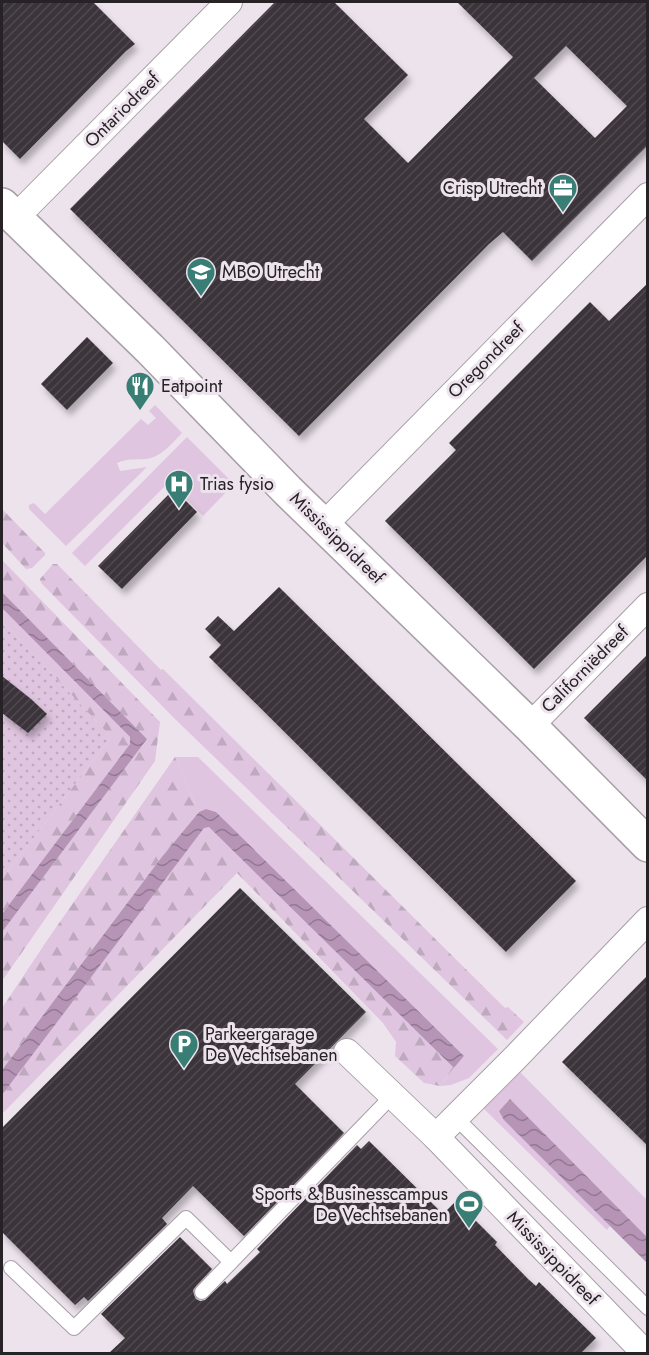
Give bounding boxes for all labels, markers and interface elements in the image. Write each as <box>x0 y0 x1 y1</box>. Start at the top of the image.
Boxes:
street label: Ontariodreef <box>78 66 166 154</box>
office icon: Crisp Utrecht <box>547 172 579 214</box>
place label: Crisp Utrecht <box>443 175 543 201</box>
school or university icon: MBO Utrecht <box>185 256 217 298</box>
place label: MBO Utrecht <box>222 259 320 285</box>
street label: Oregondreef <box>442 315 531 404</box>
restaurant icon: Eatpoint <box>124 370 156 412</box>
place label: Eatpoint <box>161 373 223 399</box>
hospital icon: Trias fysio <box>163 468 195 510</box>
place label: Trias fysio <box>200 471 274 497</box>
street label: Mississippidreef <box>284 486 391 591</box>
street label: Californiëdreef <box>535 619 635 719</box>
place label: Parkeergarage De Vechtsebanen <box>205 1021 338 1068</box>
parking icon: Parkeergarage De Vechtsebanen <box>168 1028 200 1070</box>
place label: Sports & Businesscampus De Vechtsebanen <box>254 1181 448 1228</box>
sports icon: Sports & Businesscampus De Vechtsebanen <box>453 1188 485 1230</box>
street label: Mississippidreef <box>501 1205 606 1312</box>

